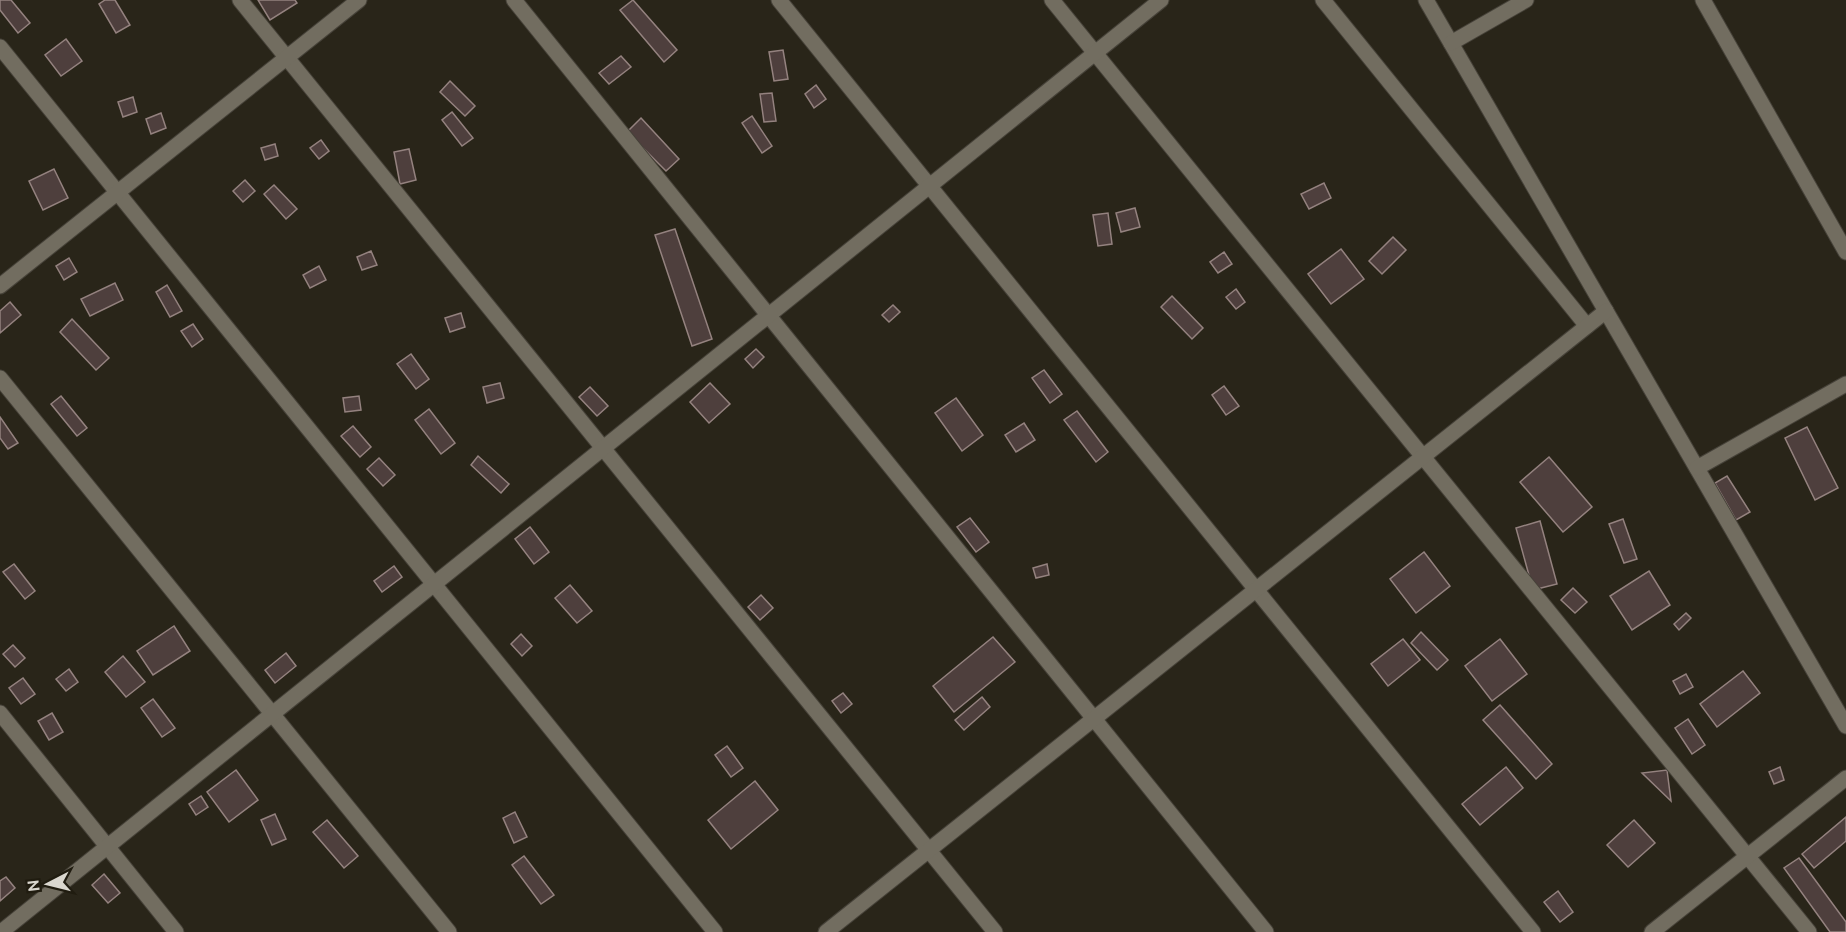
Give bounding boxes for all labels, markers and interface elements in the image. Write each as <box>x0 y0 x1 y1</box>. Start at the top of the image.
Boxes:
north arrow <box>18 854 78 914</box>
text: N <box>23 879 43 893</box>

